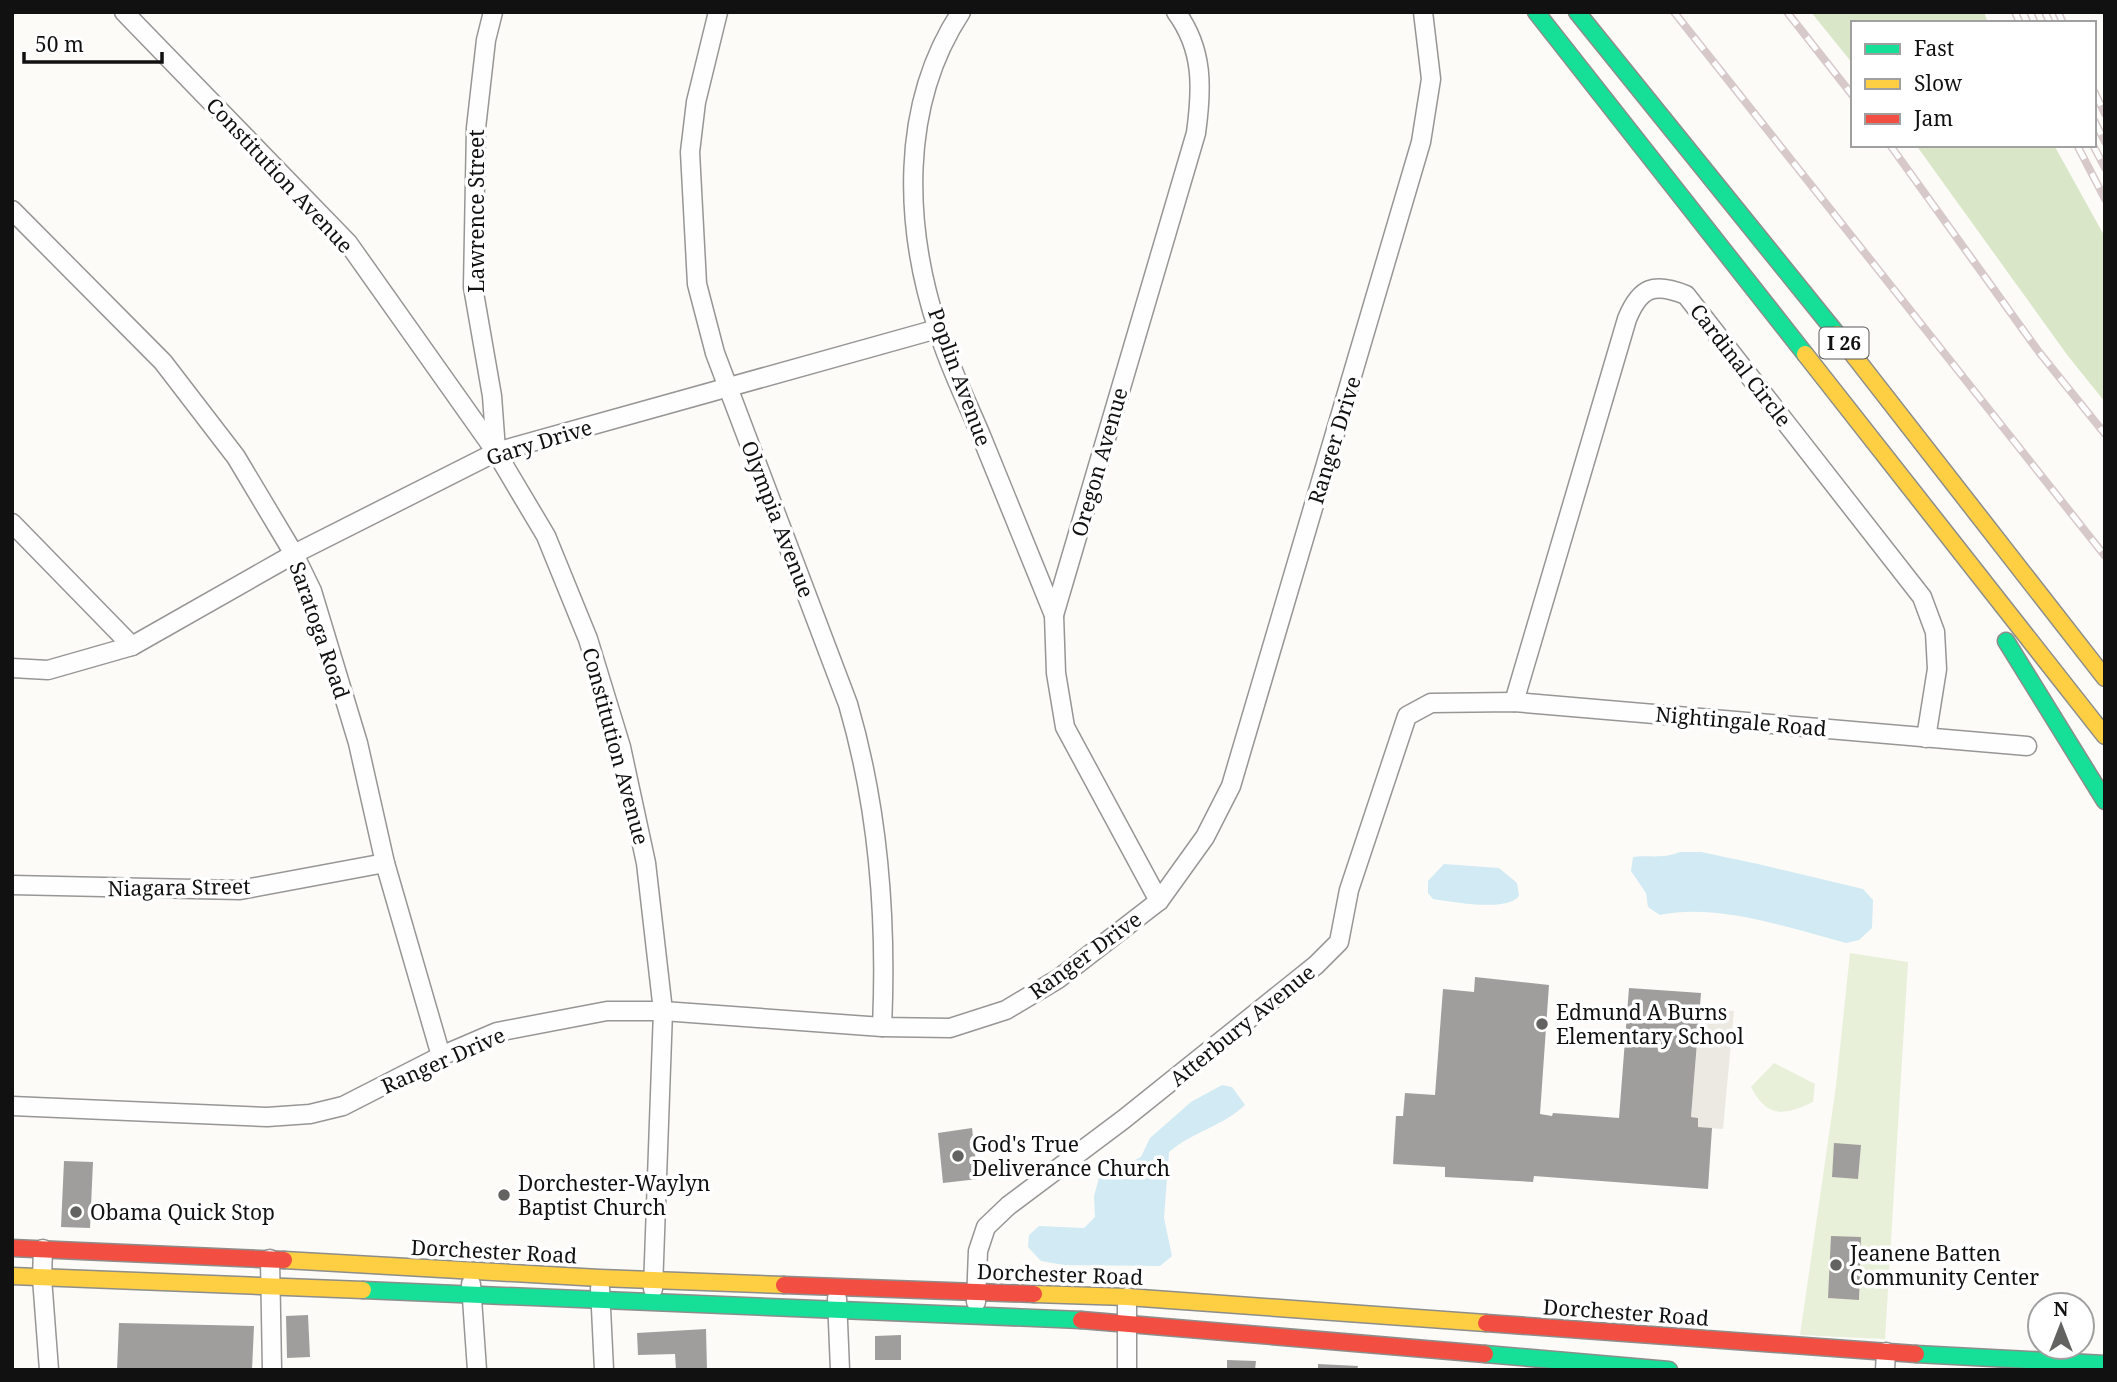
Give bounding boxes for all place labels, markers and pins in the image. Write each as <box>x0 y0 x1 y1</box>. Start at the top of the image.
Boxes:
place label: Edmund A Burns Elementary School <box>1556 998 1744 1050</box>
marker: Edmund A Burns Elementary School <box>1534 1016 1550 1032</box>
place label: God's True Deliverance Church <box>972 1130 1170 1182</box>
marker: God's True Deliverance Church <box>950 1148 966 1164</box>
place label: Dorchester-Waylyn Baptist Church <box>518 1169 710 1221</box>
marker: Dorchester-Waylyn Baptist Church <box>496 1187 512 1203</box>
place label: Obama Quick Stop <box>90 1198 275 1226</box>
marker: Obama Quick Stop <box>68 1204 84 1220</box>
place label: Jeanene Batten Community Center <box>1849 1239 2039 1291</box>
marker: Jeanene Batten Community Center <box>1828 1257 1844 1273</box>

